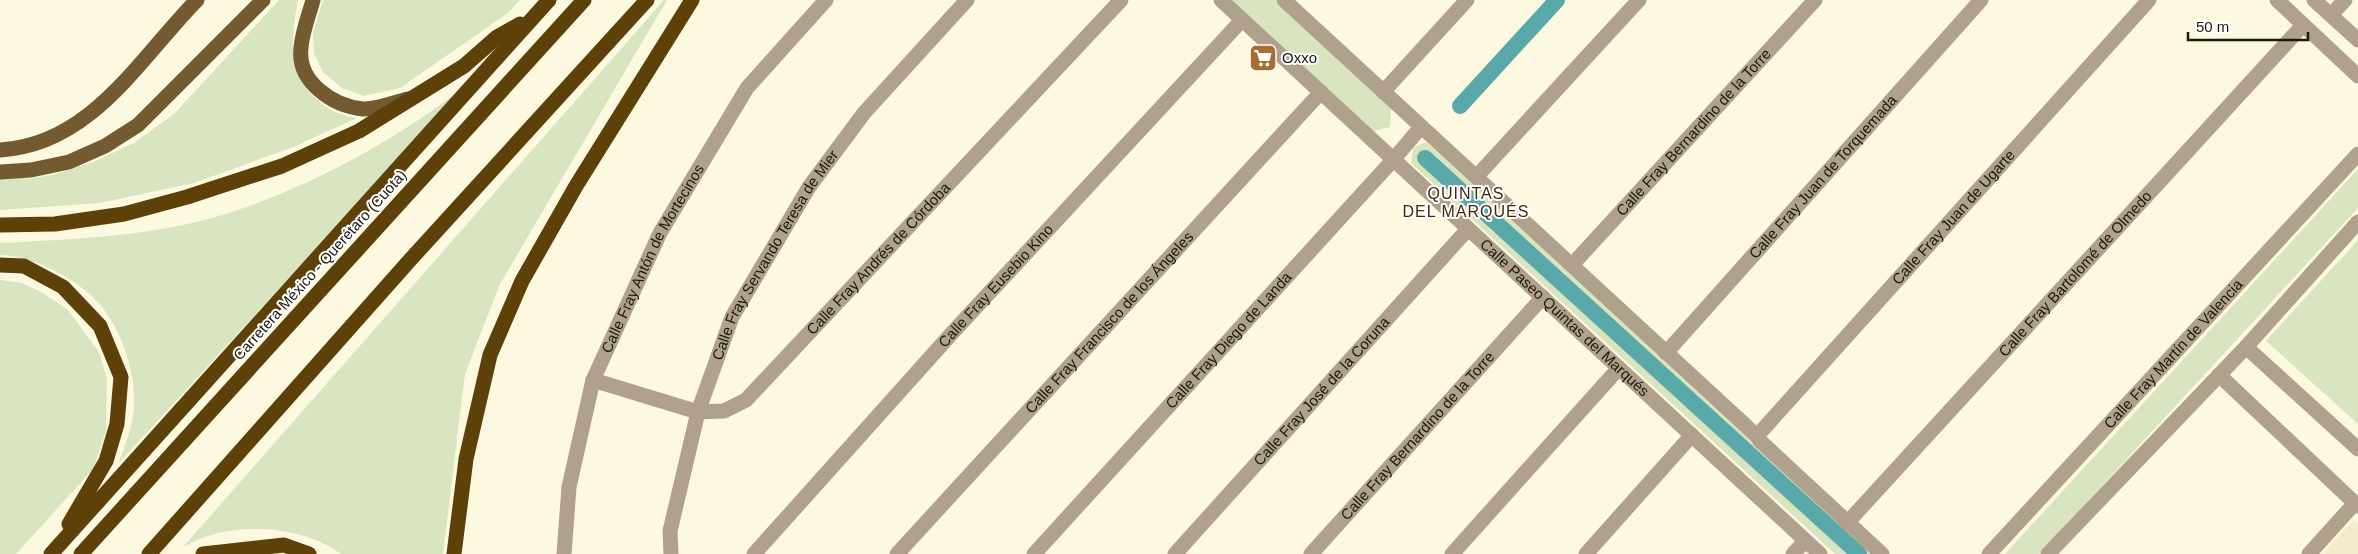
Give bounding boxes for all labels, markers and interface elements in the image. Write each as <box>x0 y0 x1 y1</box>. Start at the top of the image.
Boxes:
scale bar <box>2188 10 2308 42</box>
text: 50 m <box>2196 18 2229 35</box>
supermarket icon: Oxxo <box>1248 43 1278 73</box>
street label: Calle Fray Bernardino de la Torre <box>1612 45 1774 219</box>
place label: Oxxo <box>1282 49 1317 66</box>
street label: Calle Fray Juan de Torquemada <box>1745 91 1901 262</box>
street label: Calle Fray Juan de Ugarte <box>1888 146 2018 288</box>
street label: Calle Fray Servando Teresa de Mier <box>708 147 842 362</box>
street label: Calle Fray Antón de Mortecinos <box>597 161 707 356</box>
street label: Carretera México - Querétaro (Cuota) <box>230 166 410 363</box>
street label: Calle Fray Andrés de Córdoba <box>803 178 954 338</box>
district label: QUINTAS DEL MARQUÉS <box>1403 185 1529 220</box>
street label: Calle Fray Bartolomé de Olmedo <box>1995 187 2155 360</box>
street label: Calle Fray Eusebio Kino <box>935 221 1056 350</box>
street label: Calle Fray Francisco de los Ángeles <box>1021 228 1196 417</box>
street label: Calle Paseo Quintas del Marqués <box>1477 235 1653 400</box>
street label: Calle Fray Diego de Landa <box>1162 268 1295 412</box>
street label: Calle Fray Martín de Valencia <box>2100 275 2246 432</box>
street label: Calle Fray José de la Coruna <box>1250 313 1393 469</box>
street label: Calle Fray Bernardino de la Torre <box>1337 348 1497 523</box>

